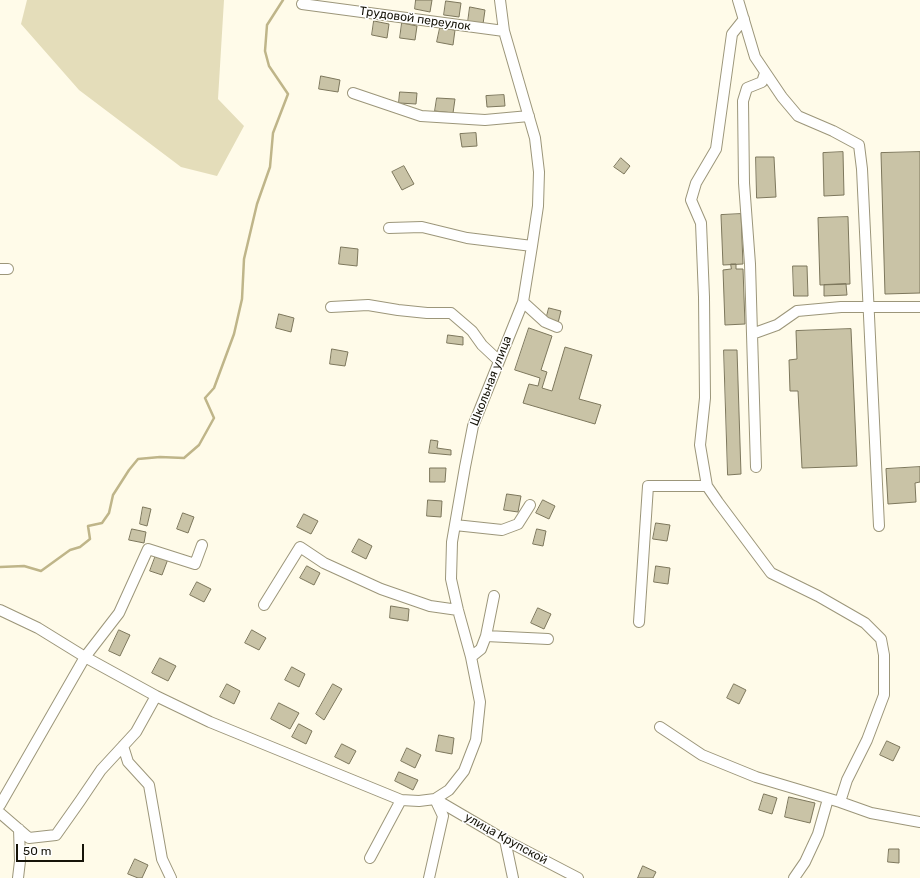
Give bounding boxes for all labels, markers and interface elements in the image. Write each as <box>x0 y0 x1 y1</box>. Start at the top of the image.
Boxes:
street label: Трудовой переулок <box>358 4 472 34</box>
street label: Школьная улица <box>467 334 515 428</box>
street label: улица Крупской <box>462 810 550 868</box>
scale bar <box>18 836 86 862</box>
text: 50 m <box>23 844 51 858</box>

